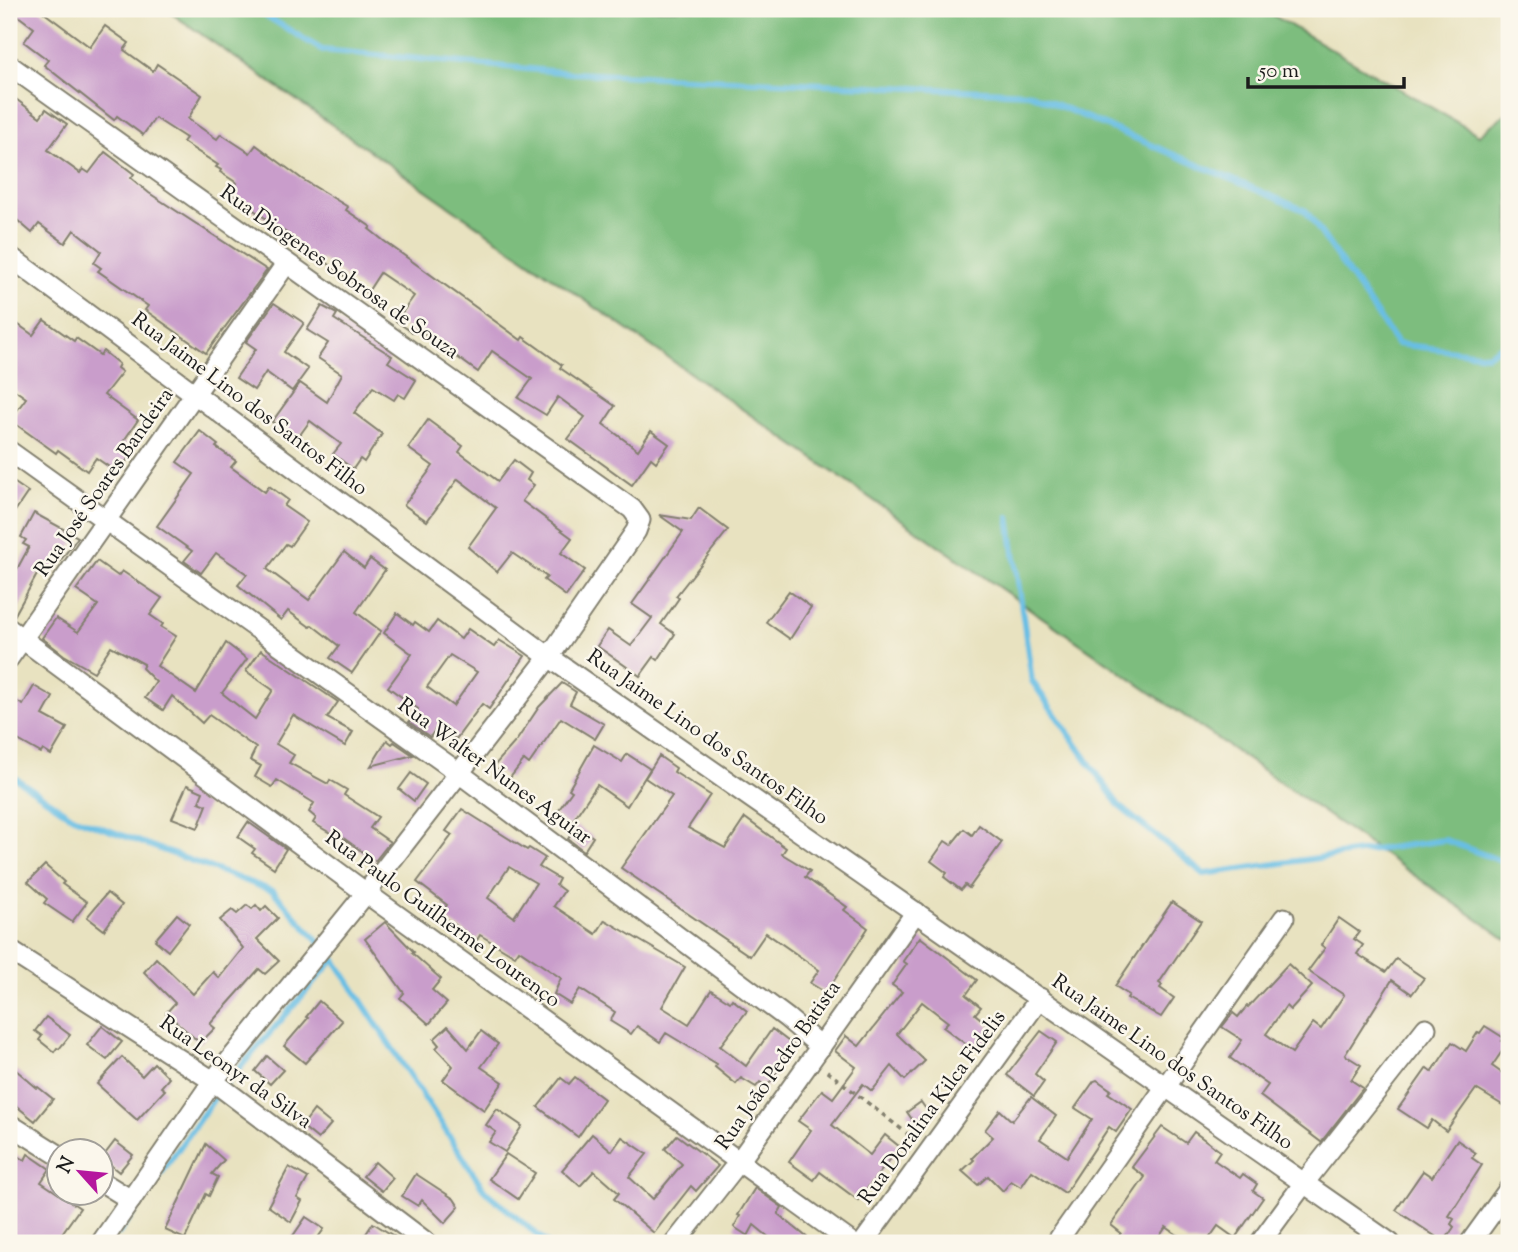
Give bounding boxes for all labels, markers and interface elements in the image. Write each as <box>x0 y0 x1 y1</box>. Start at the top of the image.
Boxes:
scale bar <box>1248 46 1404 90</box>
text: 50 m <box>1258 57 1299 87</box>
street label: Rua Diogenes Sobrosa de Souza <box>213 179 465 367</box>
street label: Rua Jaime Lino dos Santos Filho <box>125 306 373 504</box>
street label: Rua José Soares Bandeira <box>28 382 182 584</box>
street label: Rua Jaime Lino dos Santos Filho <box>580 643 834 833</box>
street label: Rua Walter Nunes Aguiar <box>391 691 597 853</box>
street label: Rua Paulo Guilherme Lourenço <box>318 824 566 1016</box>
street label: Rua Jaime Lino dos Santos Filho <box>1045 968 1299 1158</box>
street label: Rua João Pedro Batista <box>709 975 849 1157</box>
street label: Rua Doralina Kilca Fidelis <box>852 1005 1014 1211</box>
street label: Rua Leonyr da Silva <box>153 1009 318 1137</box>
north arrow <box>46 1136 116 1206</box>
text: N <box>52 1153 83 1178</box>

